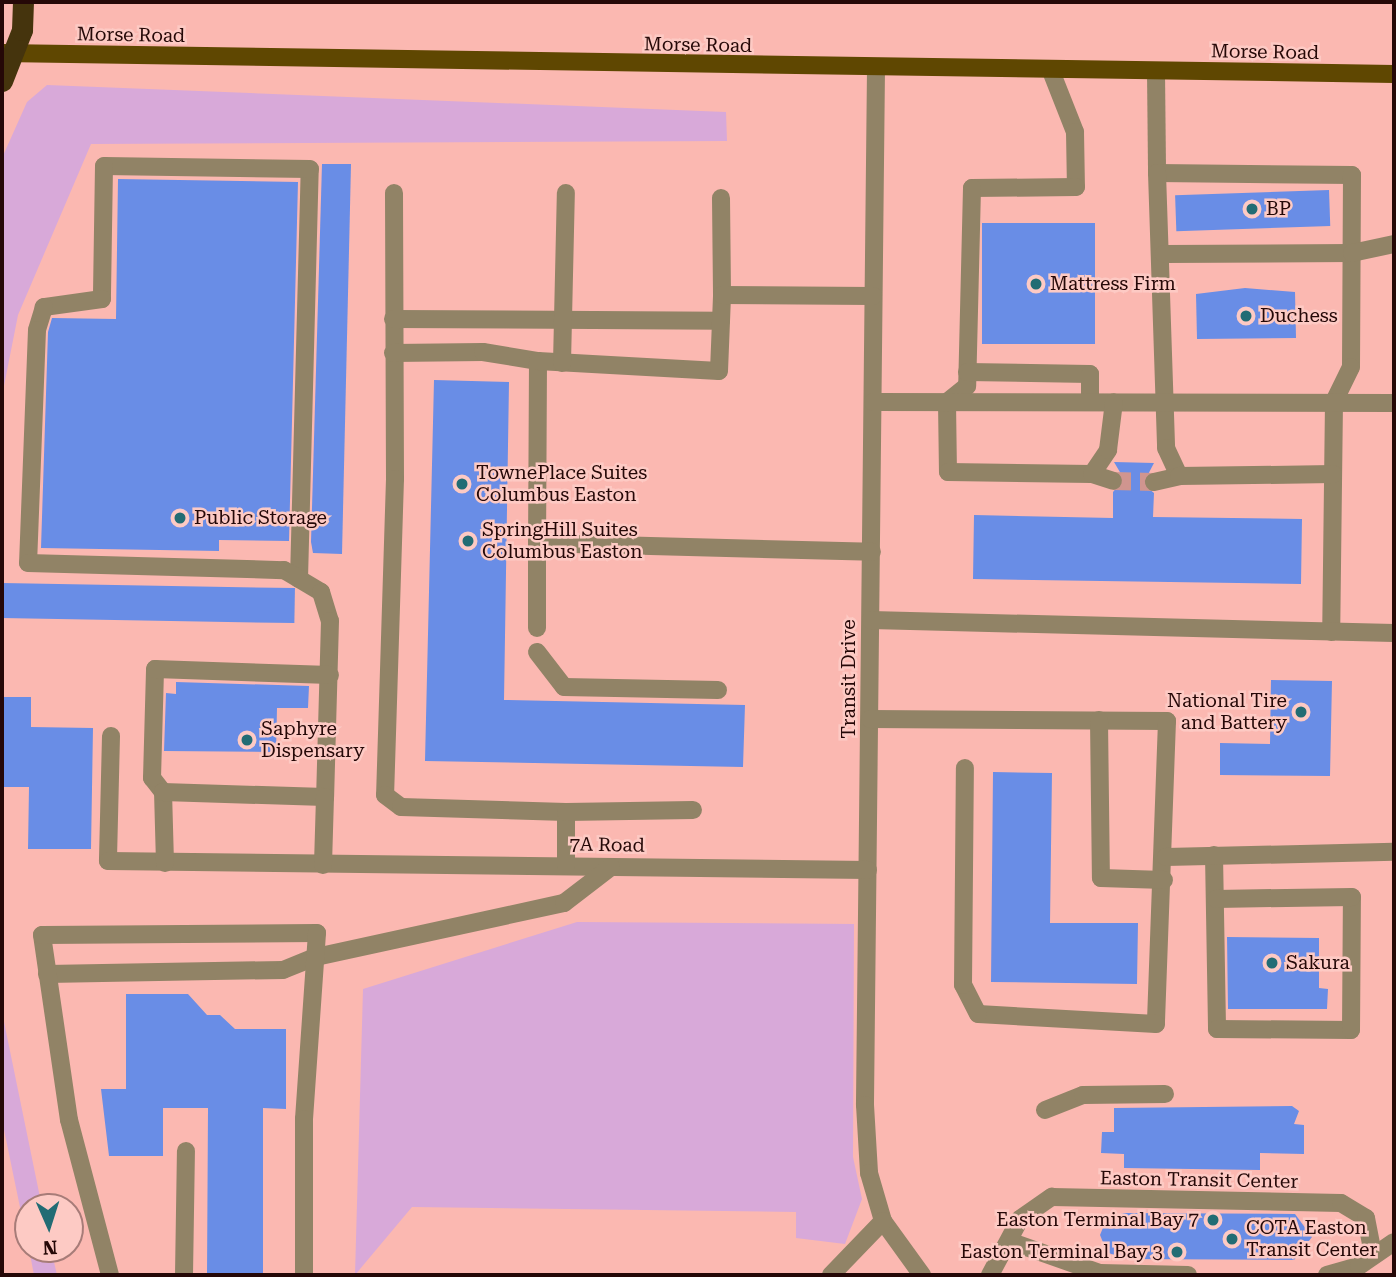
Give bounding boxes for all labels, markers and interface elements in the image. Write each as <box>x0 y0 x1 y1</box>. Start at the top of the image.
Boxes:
street label: Morse Road <box>77 23 185 47</box>
street label: Morse Road <box>644 33 752 57</box>
street label: Morse Road <box>1211 40 1319 64</box>
place label: BP <box>1266 198 1291 220</box>
marker: BP <box>1244 201 1260 217</box>
place label: Mattress Firm <box>1050 273 1176 295</box>
marker: Mattress Firm <box>1028 276 1044 292</box>
place label: Duchess <box>1260 305 1338 327</box>
marker: Duchess <box>1238 308 1254 324</box>
place label: TownePlace Suites Columbus Easton <box>476 462 647 506</box>
marker: TownePlace Suites Columbus Easton <box>454 476 470 492</box>
place label: Public Storage <box>194 507 327 529</box>
marker: Public Storage <box>172 510 188 526</box>
place label: SpringHill Suites Columbus Easton <box>482 519 643 563</box>
marker: SpringHill Suites Columbus Easton <box>460 533 476 549</box>
street label: Transit Drive <box>838 619 860 739</box>
place label: National Tire and Battery <box>1167 690 1287 734</box>
marker: National Tire and Battery <box>1293 704 1309 720</box>
place label: Saphyre Dispensary <box>261 718 365 762</box>
marker: Saphyre Dispensary <box>239 732 255 748</box>
street label: 7A Road <box>569 833 645 857</box>
place label: Sakura <box>1286 952 1350 974</box>
marker: Sakura <box>1264 955 1280 971</box>
street label: Easton Transit Center <box>1100 1167 1298 1193</box>
north arrow <box>14 1193 84 1263</box>
place label: Easton Terminal Bay 7 <box>996 1209 1199 1231</box>
marker: Easton Terminal Bay 7 <box>1205 1212 1221 1228</box>
place label: COTA Easton Transit Center <box>1246 1217 1377 1261</box>
marker: COTA Easton Transit Center <box>1224 1231 1240 1247</box>
text: N <box>42 1236 58 1259</box>
place label: Easton Terminal Bay 3 <box>960 1241 1163 1263</box>
marker: Easton Terminal Bay 3 <box>1169 1244 1185 1260</box>

